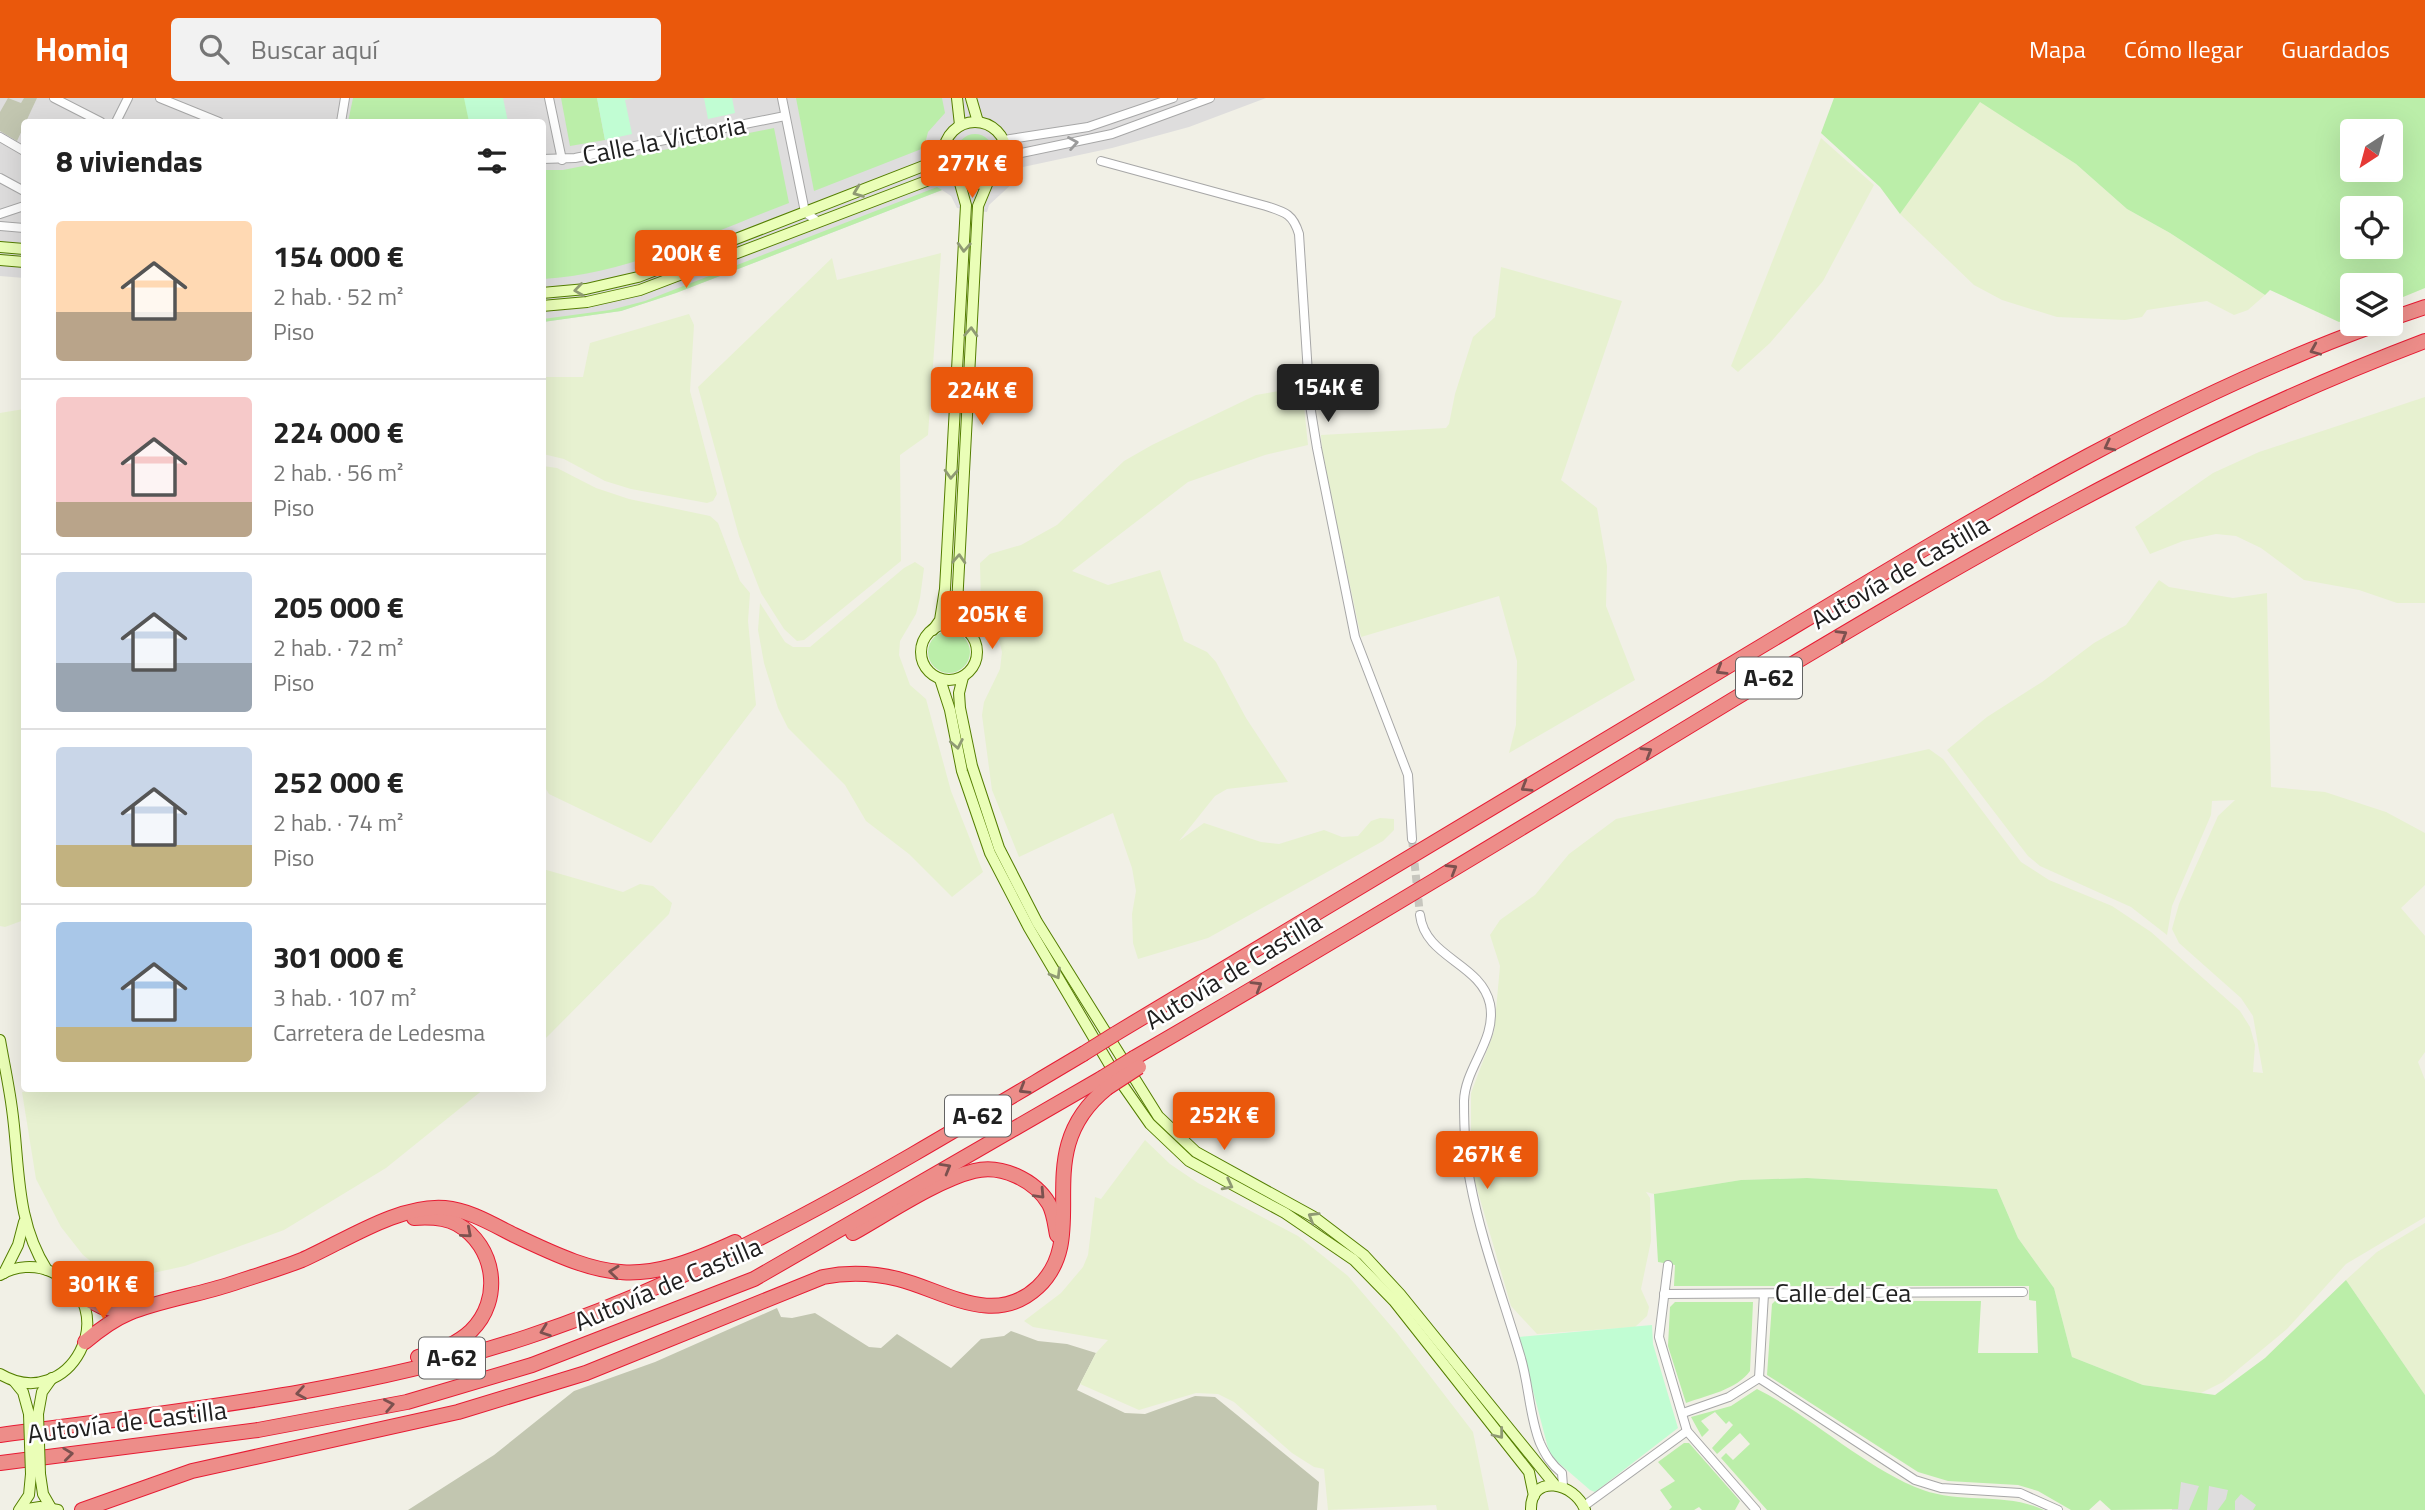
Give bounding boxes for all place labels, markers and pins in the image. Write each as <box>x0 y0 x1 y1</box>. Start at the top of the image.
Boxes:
pin: 277K € <box>915 140 1029 200</box>
pin: 200K € <box>629 230 743 290</box>
pin: 154K € <box>1271 364 1385 424</box>
pin: 224K € <box>925 368 1039 427</box>
pin: 205K € <box>935 592 1049 651</box>
pin: 252K € <box>1167 1093 1281 1152</box>
pin: 267K € <box>1430 1132 1544 1191</box>
pin: 301K € <box>46 1262 160 1321</box>

